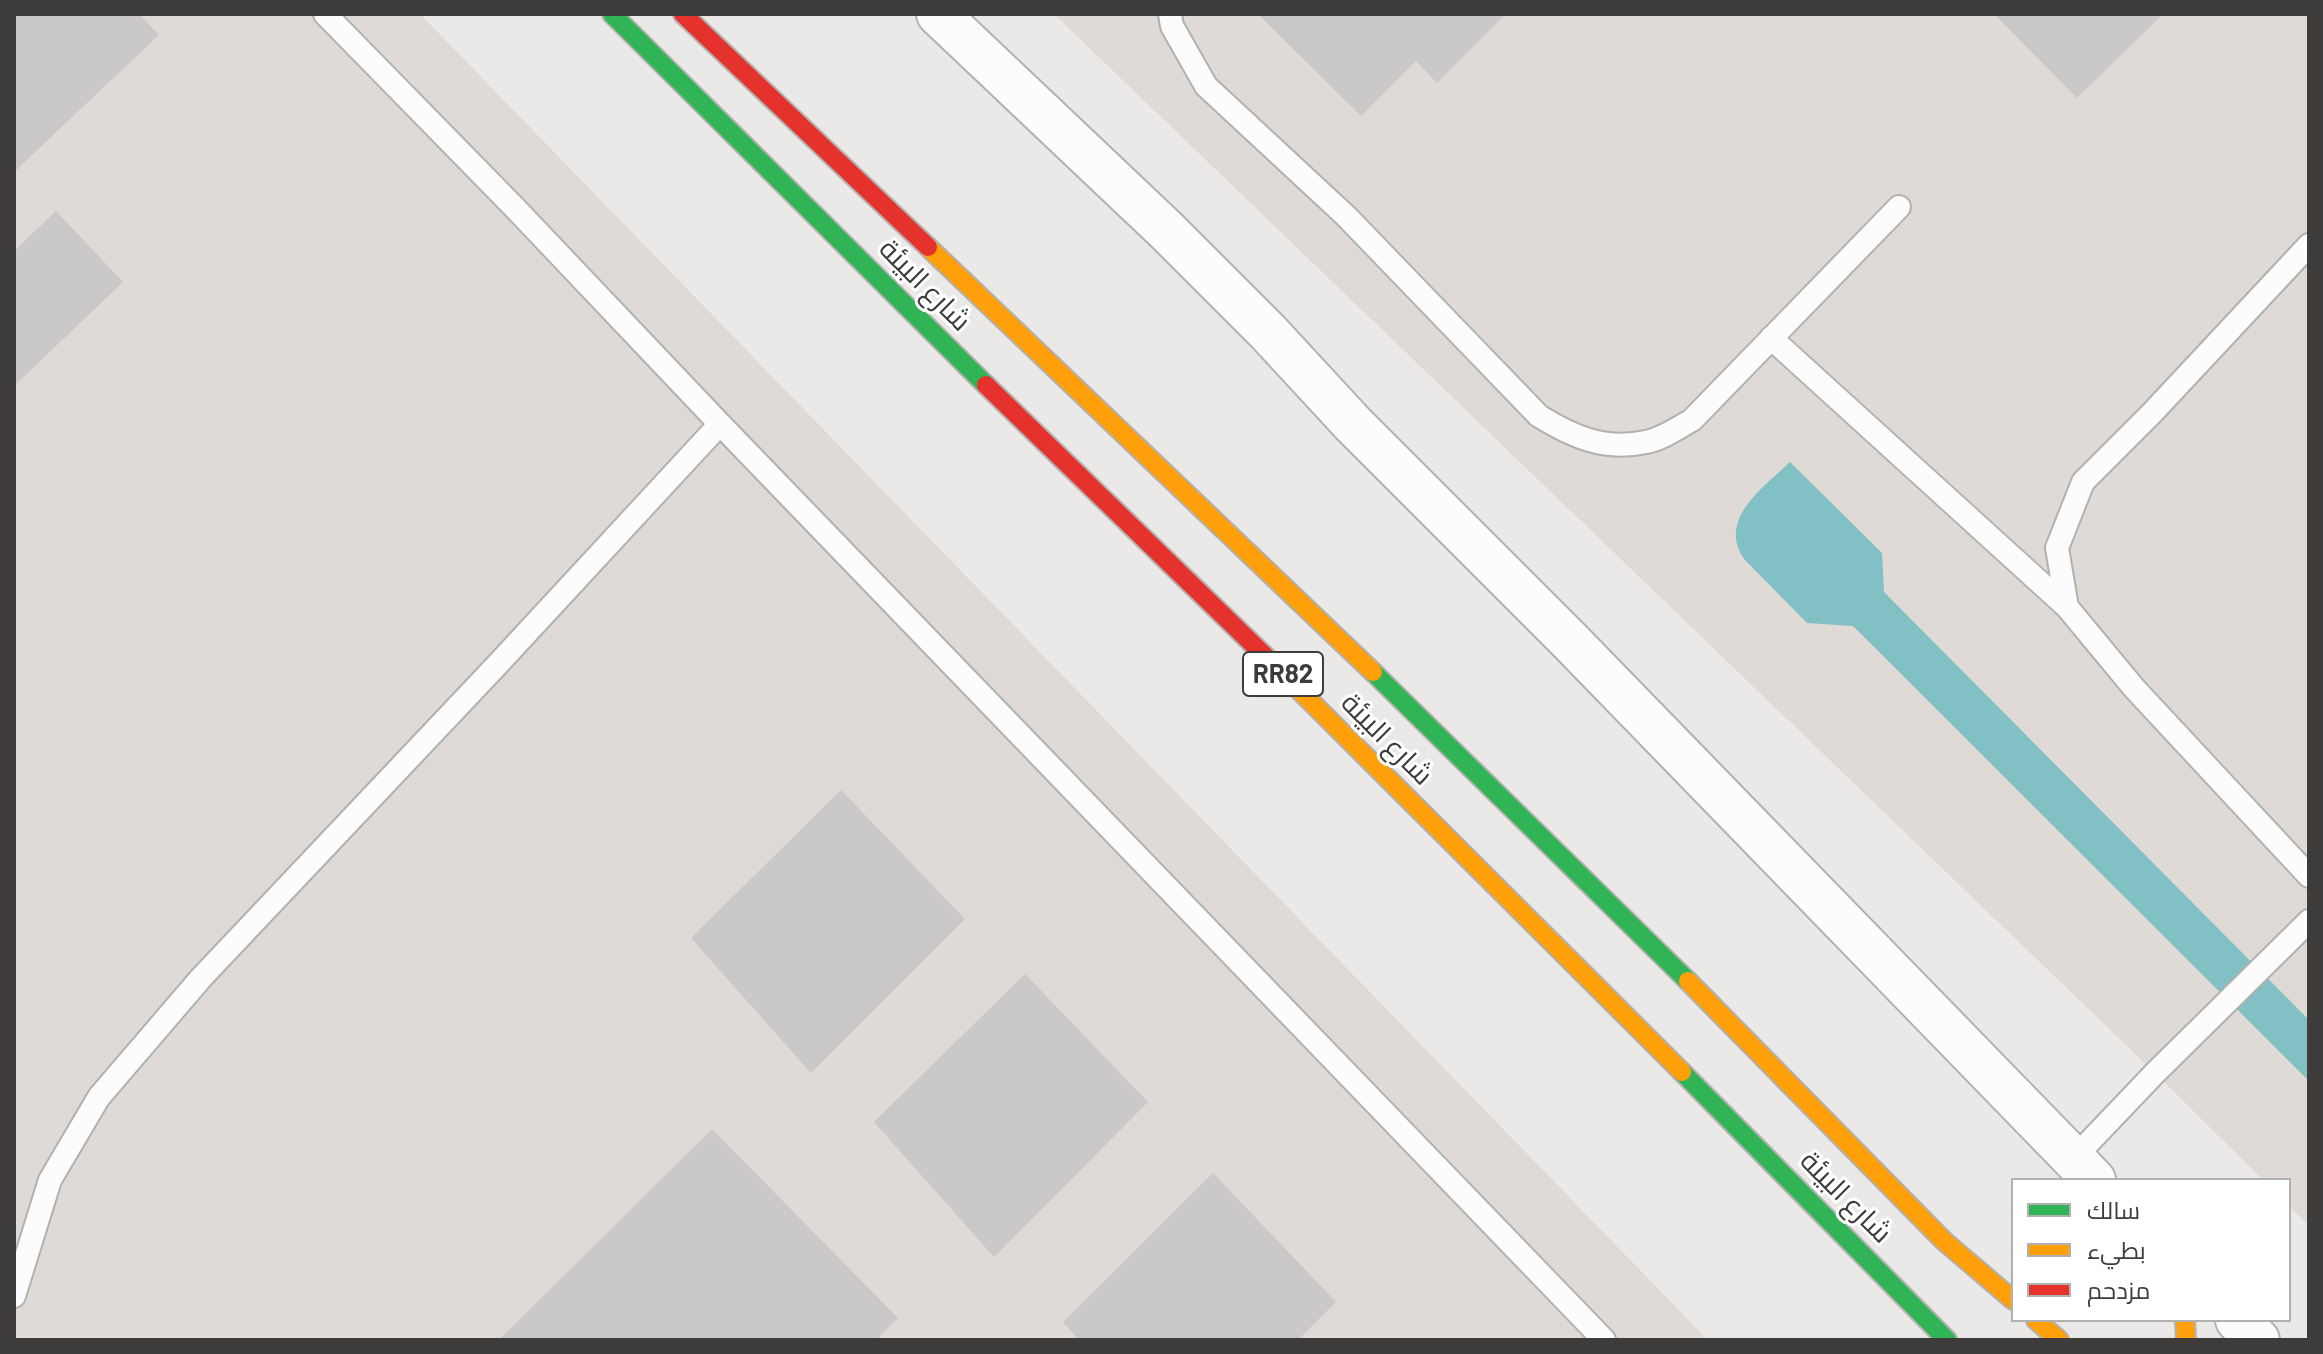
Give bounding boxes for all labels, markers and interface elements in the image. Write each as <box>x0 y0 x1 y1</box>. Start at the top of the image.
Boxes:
street label: شارع البيئة <box>872 232 978 338</box>
road number: RR82 <box>1243 652 1323 696</box>
street label: شارع البيئة <box>1334 686 1440 792</box>
street label: شارع البيئة <box>1793 1144 1899 1250</box>
legend <box>2011 1178 2291 1322</box>
text: سالك <box>2087 1195 2140 1224</box>
text: بطيء <box>2087 1235 2146 1264</box>
text: مزدحم <box>2087 1275 2150 1304</box>

